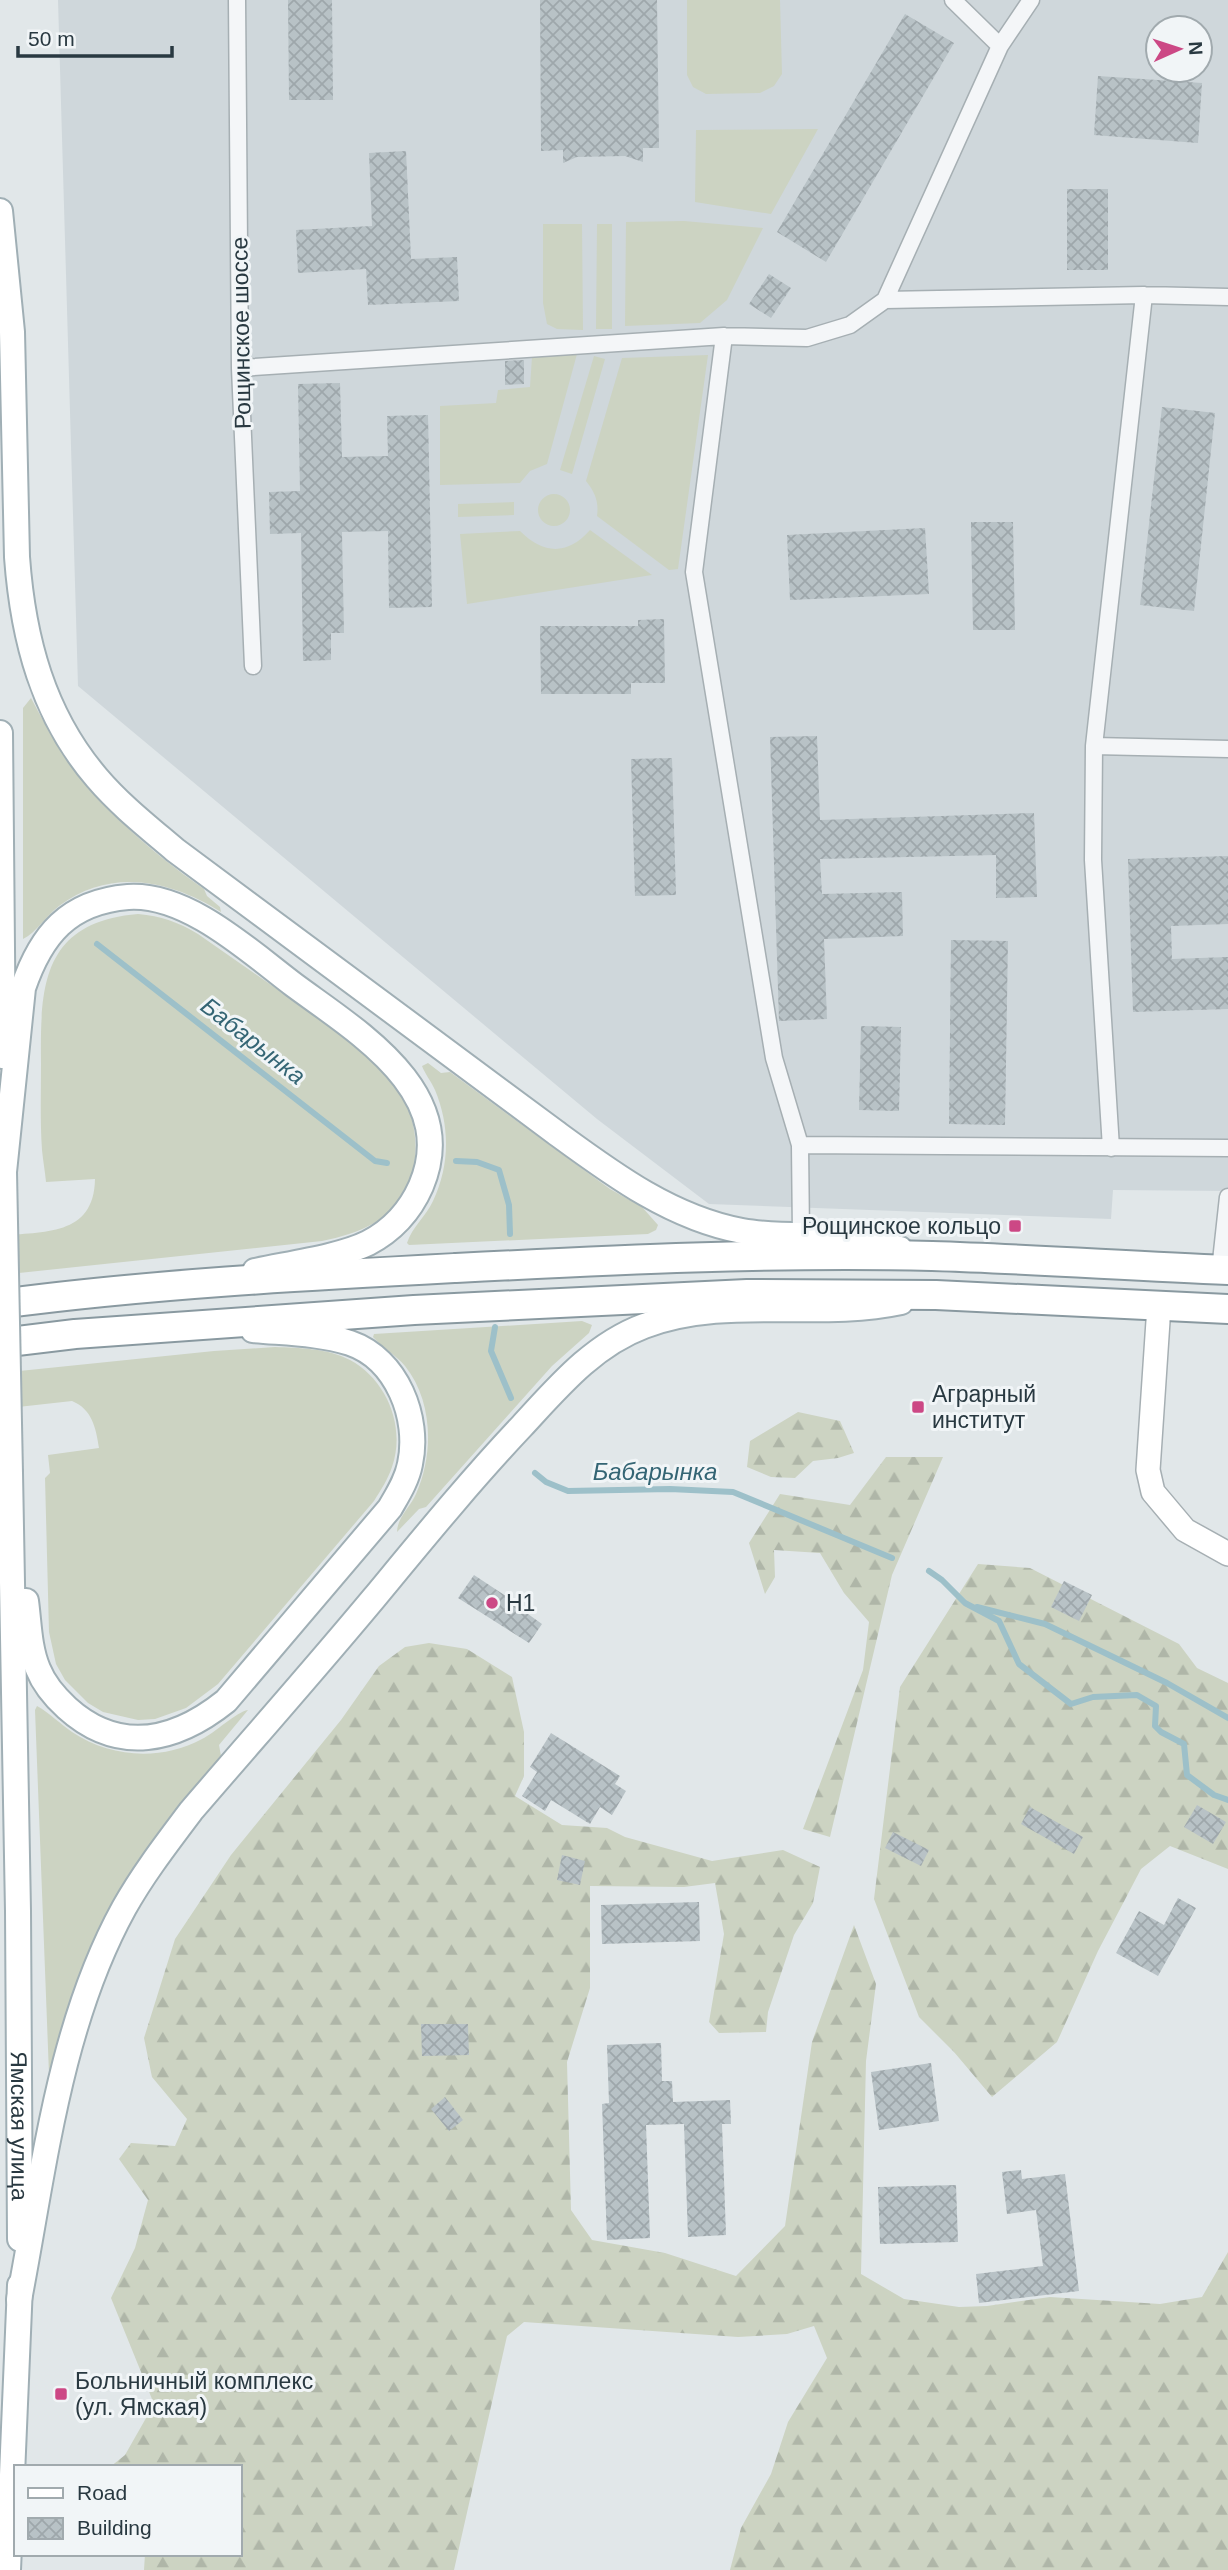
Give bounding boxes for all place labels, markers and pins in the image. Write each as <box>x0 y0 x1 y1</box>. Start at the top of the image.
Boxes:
place label: Рощинское кольцо <box>802 1213 1001 1239</box>
marker: Рощинское кольцо <box>1007 1218 1023 1234</box>
place label: Аграрный институт <box>932 1381 1036 1433</box>
marker: Аграрный институт <box>910 1399 926 1415</box>
place label: Н1 <box>506 1590 535 1616</box>
marker: Н1 <box>484 1595 500 1611</box>
place label: Больничный комплекс (ул. Ямская) <box>75 2368 313 2420</box>
marker: Больничный комплекс (ул. Ямская) <box>53 2386 69 2402</box>

